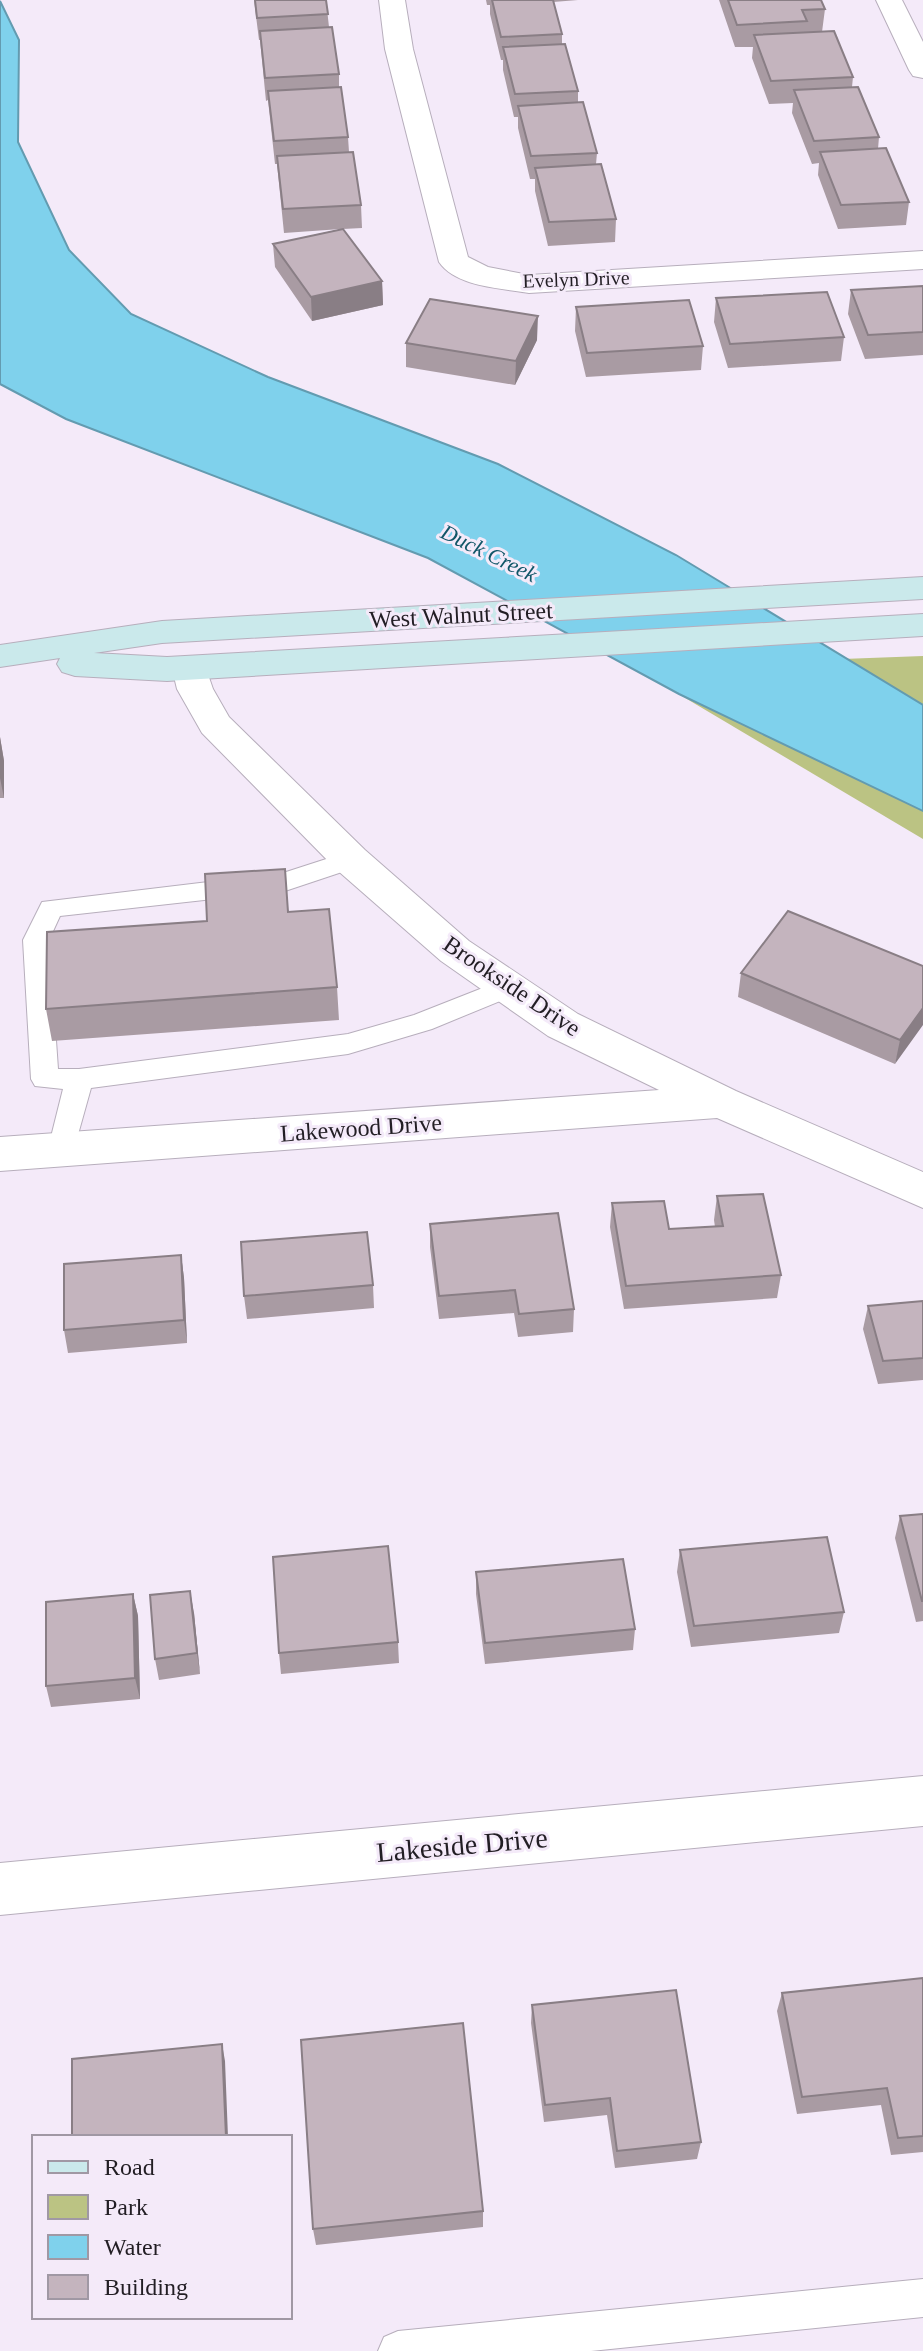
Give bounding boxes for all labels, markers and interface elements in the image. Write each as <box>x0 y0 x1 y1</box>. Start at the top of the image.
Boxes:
street label: Evelyn Drive <box>522 266 630 293</box>
water label: Duck Creek <box>436 519 542 587</box>
street label: West Walnut Street <box>369 597 554 633</box>
street label: Brookside Drive <box>439 931 585 1041</box>
street label: Lakewood Drive <box>279 1109 443 1147</box>
street label: Lakeside Drive <box>375 1822 549 1868</box>
legend <box>32 2135 292 2319</box>
text: Road <box>104 2154 155 2180</box>
text: Park <box>104 2194 148 2220</box>
text: Water <box>104 2234 161 2260</box>
text: Building <box>104 2274 188 2300</box>

